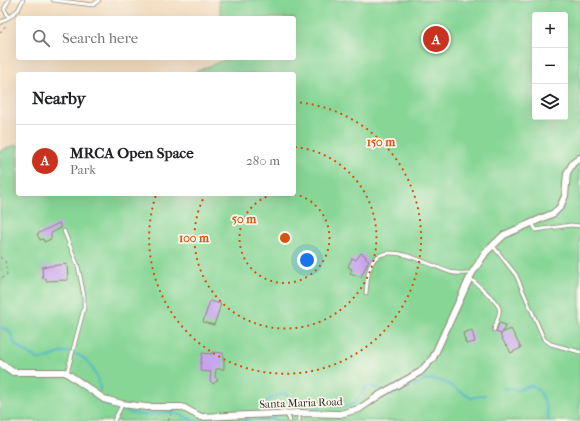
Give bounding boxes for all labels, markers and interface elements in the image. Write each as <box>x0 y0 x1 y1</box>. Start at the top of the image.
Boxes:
map controls <box>532 12 568 120</box>
button: + <box>532 12 568 48</box>
search box <box>16 16 296 60</box>
pin: A <box>423 24 449 54</box>
icon: search <box>30 27 52 49</box>
text: Search here <box>62 29 138 47</box>
button: − <box>532 48 568 84</box>
button: layers <box>532 84 568 120</box>
text: Nearby <box>32 88 86 108</box>
text: 150 m <box>367 135 396 149</box>
text: MRCA Open Space <box>70 144 194 162</box>
text: A <box>41 153 49 168</box>
text: 280 m <box>246 153 280 168</box>
text: Park <box>70 162 96 177</box>
text: 50 m <box>232 212 257 226</box>
text: 100 m <box>179 231 210 245</box>
centre of rings <box>278 231 292 245</box>
your location <box>297 250 317 270</box>
street label: Santa Maria Road <box>259 395 344 411</box>

